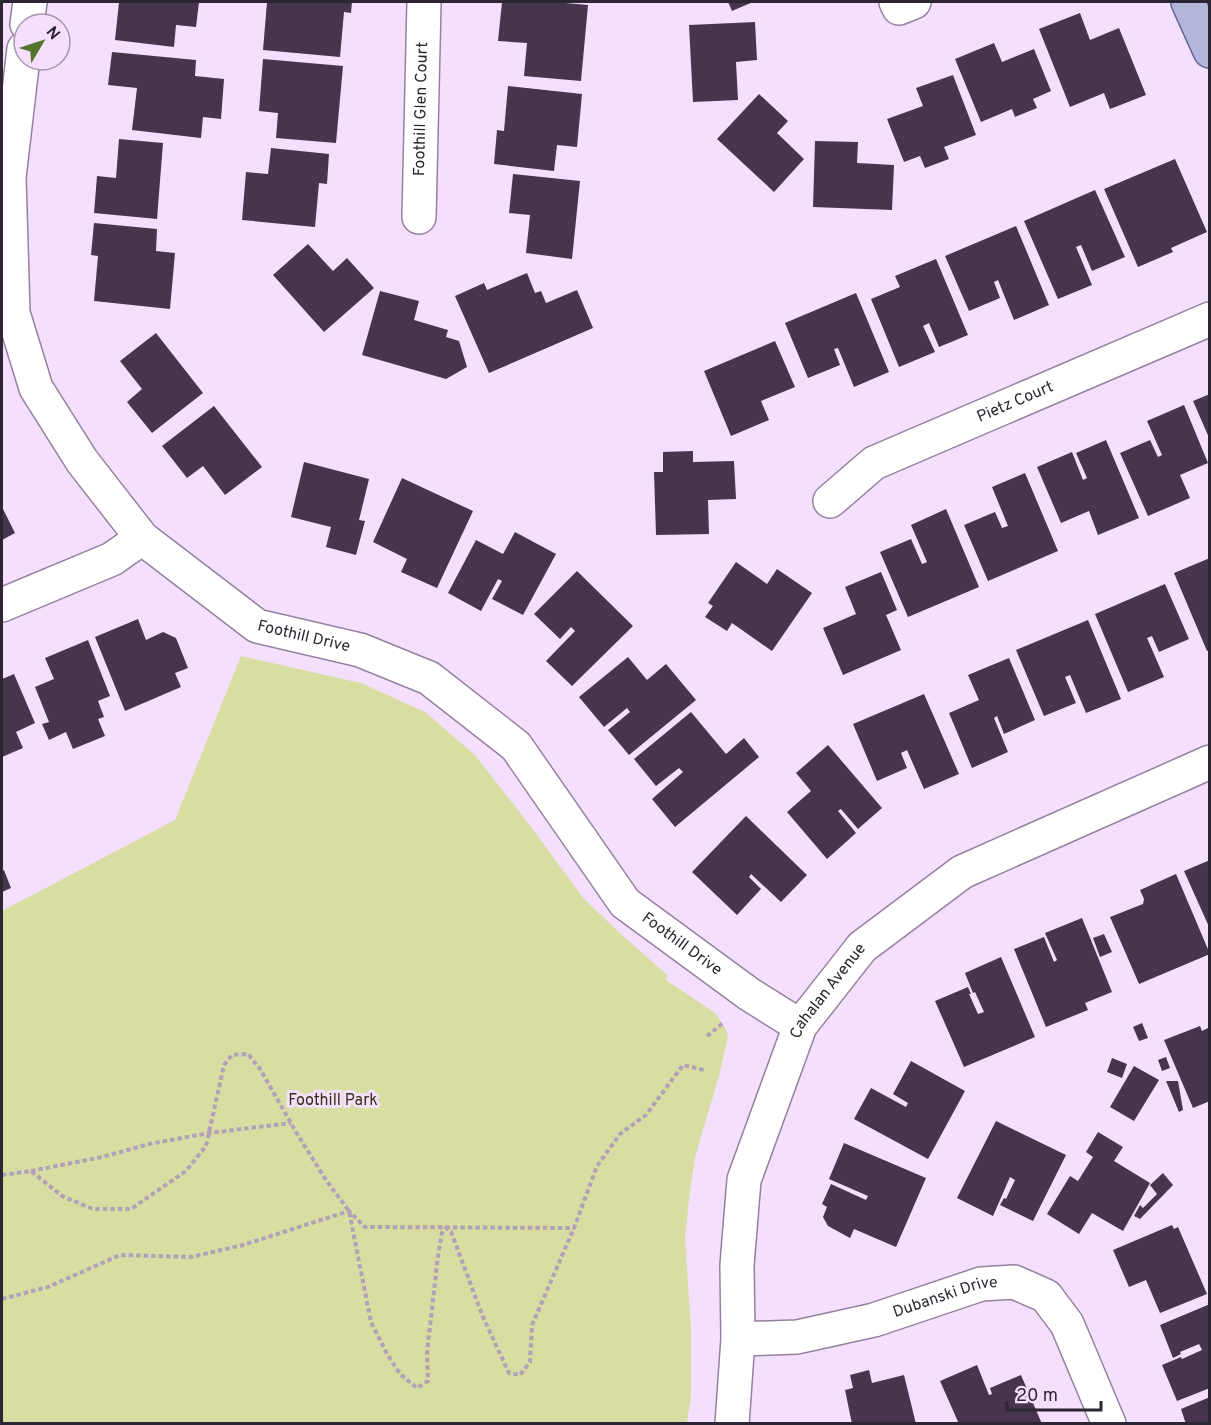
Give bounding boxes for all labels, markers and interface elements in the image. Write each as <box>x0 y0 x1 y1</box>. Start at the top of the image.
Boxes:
north arrow <box>12 12 72 72</box>
text: N <box>41 23 63 45</box>
street label: Foothill Glen Court <box>410 42 433 176</box>
street label: Pietz Court <box>974 377 1057 428</box>
street label: Foothill Drive <box>255 616 352 657</box>
street label: Foothill Drive <box>637 908 726 981</box>
street label: Cahalan Avenue <box>786 940 871 1041</box>
park label: Foothill Park <box>288 1091 378 1111</box>
street label: Dubanski Drive <box>891 1273 998 1323</box>
scale bar <box>1007 1374 1102 1412</box>
text: 20 m <box>1016 1385 1058 1408</box>

